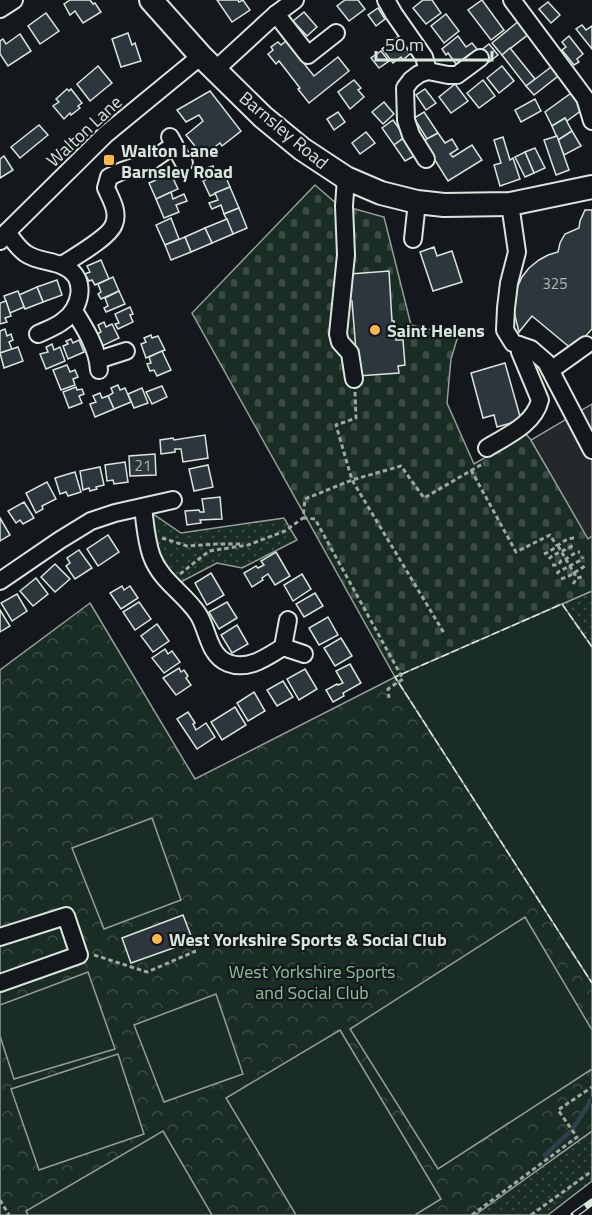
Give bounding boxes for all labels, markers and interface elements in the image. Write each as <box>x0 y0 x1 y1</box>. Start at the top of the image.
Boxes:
scale bar <box>376 24 492 62</box>
text: 50 m <box>385 31 424 58</box>
street label: Barnsley Road <box>234 85 334 175</box>
street label: Walton Lane <box>40 89 128 173</box>
place label: Walton Lane Barnsley Road <box>121 137 233 185</box>
marker: Walton Lane Barnsley Road <box>102 153 116 167</box>
house number: 325 <box>542 272 568 295</box>
place label: Saint Helens <box>387 317 485 344</box>
marker: Saint Helens <box>368 323 382 337</box>
house number: 21 <box>135 454 151 477</box>
place label: West Yorkshire Sports & Social Club <box>169 926 447 953</box>
marker: West Yorkshire Sports & Social Club <box>150 932 164 946</box>
park label: West Yorkshire Sports and Social Club <box>229 958 395 1006</box>

